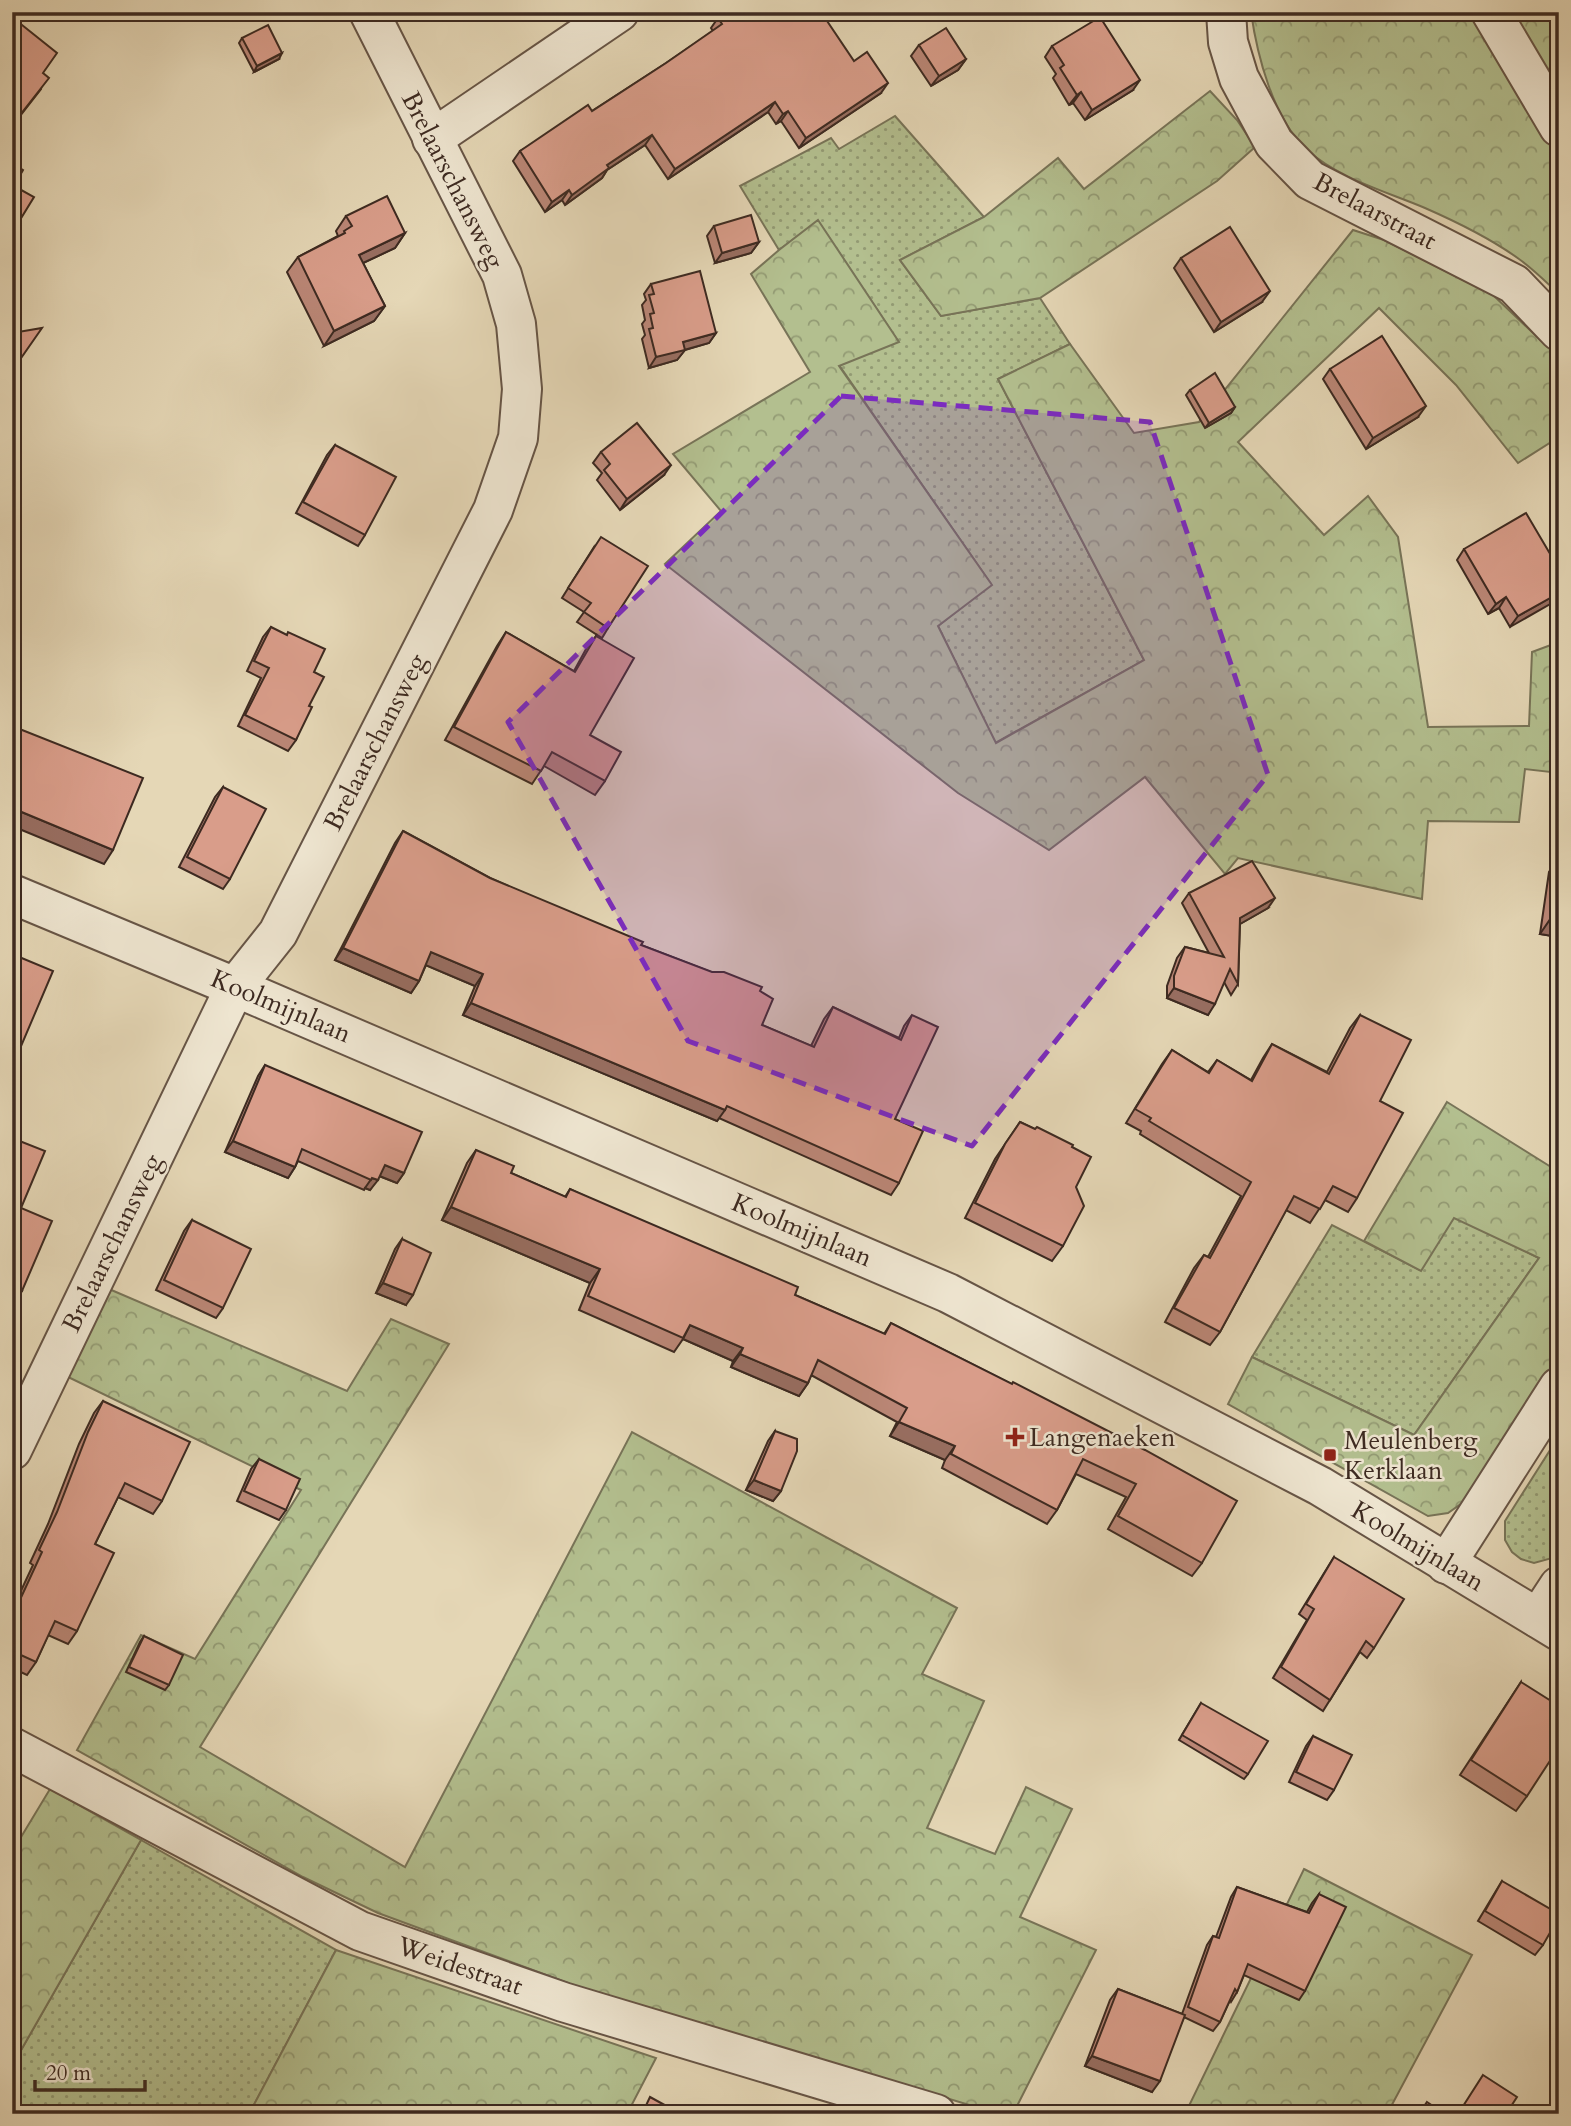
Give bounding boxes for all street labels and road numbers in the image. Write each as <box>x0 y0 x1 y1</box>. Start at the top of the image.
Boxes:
street label: Brelaarschansweg <box>393 85 513 275</box>
street label: Brelaarstraat <box>1307 164 1443 258</box>
street label: Brelaarschansweg <box>315 647 435 837</box>
street label: Koolmijnlaan <box>205 961 357 1051</box>
street label: Brelaarschansweg <box>54 1148 170 1338</box>
street label: Koolmijnlaan <box>726 1185 878 1275</box>
street label: Koolmijnlaan <box>1345 1493 1491 1600</box>
street label: Weidestraat <box>392 1928 527 2004</box>

